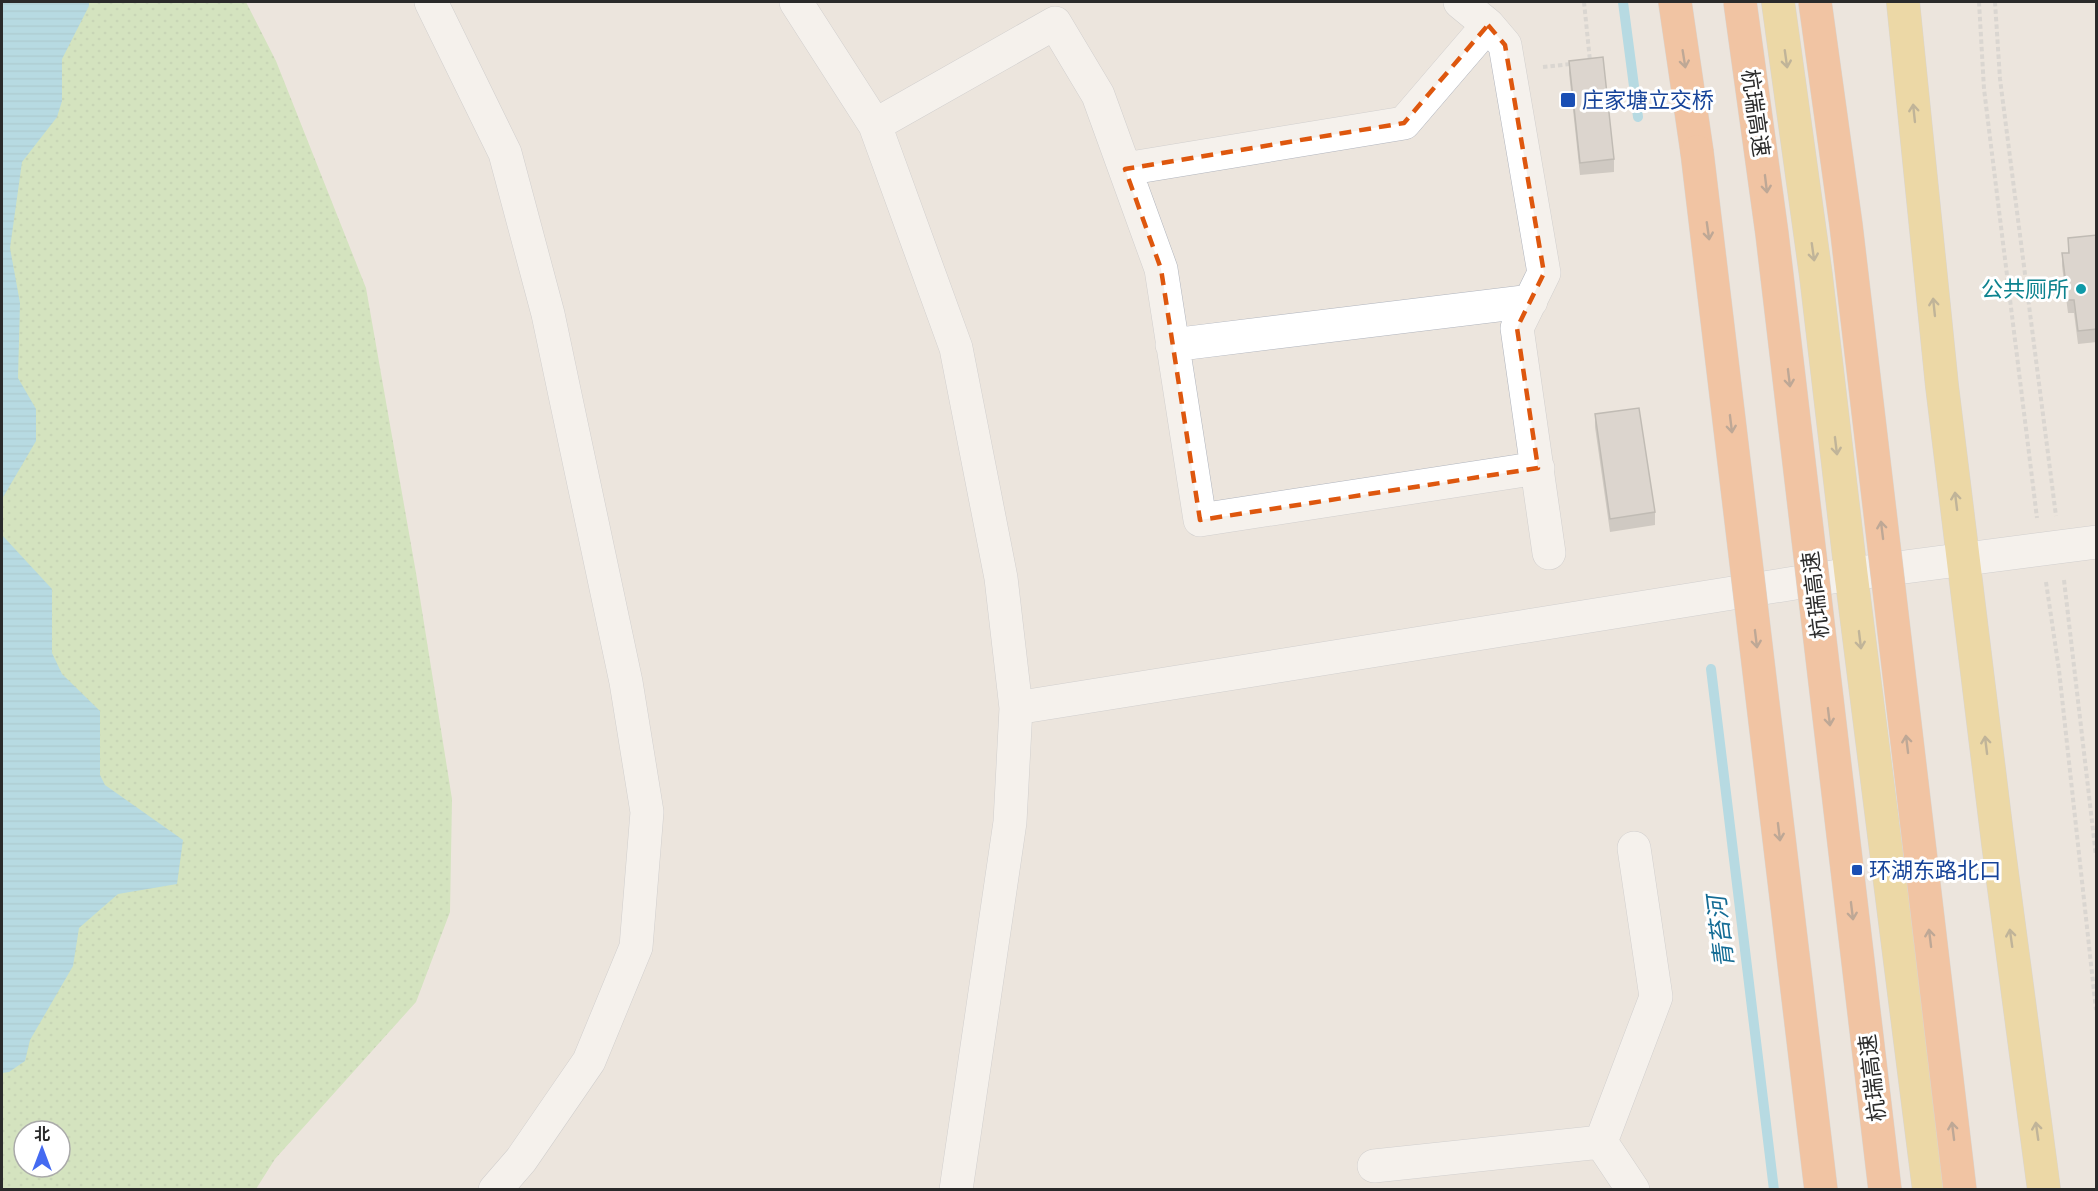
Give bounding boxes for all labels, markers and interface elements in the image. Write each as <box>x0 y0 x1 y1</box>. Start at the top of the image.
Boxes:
one-way arrow <box>1678 49 1689 69</box>
one-way arrow <box>1780 49 1791 69</box>
street label: 杭瑞高速 <box>1735 68 1774 159</box>
place label: 庄家塘立交桥 <box>1582 88 1714 115</box>
marker: 庄家塘立交桥 <box>1559 91 1577 109</box>
one-way arrow <box>1908 103 1919 123</box>
one-way arrow <box>1760 174 1771 194</box>
one-way arrow <box>1702 220 1713 240</box>
one-way arrow <box>1808 242 1819 262</box>
place label: 公共厕所 <box>1981 277 2069 304</box>
marker: 公共厕所 <box>2074 282 2088 296</box>
one-way arrow <box>1928 297 1939 317</box>
one-way arrow <box>1784 367 1795 387</box>
one-way arrow <box>1725 414 1736 434</box>
one-way arrow <box>1831 436 1842 456</box>
one-way arrow <box>1951 491 1962 511</box>
one-way arrow <box>1876 520 1887 540</box>
street label: 杭瑞高速 <box>1798 549 1835 640</box>
one-way arrow <box>1751 628 1762 648</box>
one-way arrow <box>1854 629 1865 649</box>
one-way arrow <box>1824 707 1835 727</box>
one-way arrow <box>1902 735 1913 755</box>
one-way arrow <box>1980 735 1991 755</box>
one-way arrow <box>1774 822 1785 842</box>
place label: 环湖东路北口 <box>1869 858 2001 885</box>
marker: 环湖东路北口 <box>1850 863 1864 877</box>
water label: 青苔河 <box>1702 890 1740 969</box>
one-way arrow <box>1847 901 1858 920</box>
one-way arrow <box>1924 928 1935 948</box>
one-way arrow <box>2005 929 2016 949</box>
street label: 杭瑞高速 <box>1855 1032 1892 1123</box>
north arrow <box>12 1119 72 1179</box>
one-way arrow <box>1947 1122 1958 1142</box>
one-way arrow <box>2031 1122 2042 1142</box>
text: 北 <box>34 1126 50 1145</box>

